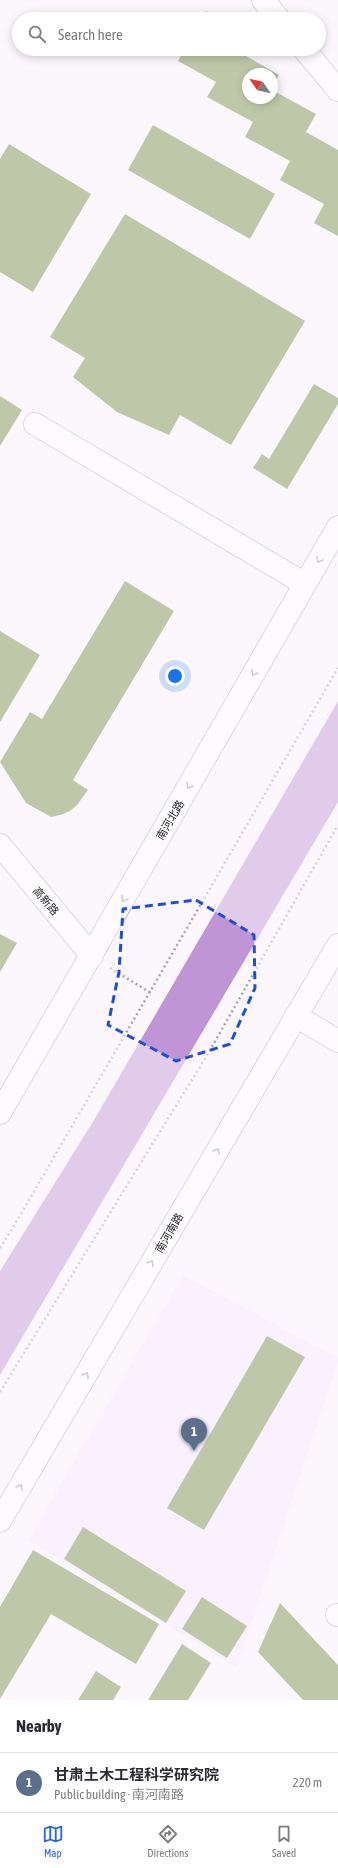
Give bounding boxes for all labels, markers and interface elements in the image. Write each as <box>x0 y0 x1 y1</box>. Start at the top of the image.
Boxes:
search box <box>12 12 326 56</box>
icon: search <box>26 23 48 45</box>
text: Search here <box>58 26 123 43</box>
north arrow <box>242 68 278 104</box>
one-way arrow <box>316 556 323 563</box>
your location <box>165 666 185 686</box>
one-way arrow <box>251 669 258 676</box>
one-way arrow <box>187 782 194 789</box>
street label: 南河北路 <box>154 798 186 842</box>
street label: 高新路 <box>31 885 61 917</box>
one-way arrow <box>122 895 129 902</box>
one-way arrow <box>213 1148 220 1155</box>
street label: 南河南路 <box>153 1211 185 1255</box>
one-way arrow <box>147 1260 154 1267</box>
one-way arrow <box>81 1372 88 1379</box>
pin: 1 <box>181 1418 207 1451</box>
one-way arrow <box>15 1484 22 1491</box>
text: Nearby <box>16 1716 62 1736</box>
text: 甘肃土木工程科学研究院 <box>54 1766 219 1783</box>
text: 1 <box>26 1775 32 1790</box>
text: 220 m <box>293 1775 322 1790</box>
text: Public building · 南河南路 <box>54 1787 184 1802</box>
tab: Map <box>42 1823 64 1859</box>
tab: Directions <box>147 1823 188 1859</box>
tab: Saved <box>272 1823 296 1859</box>

